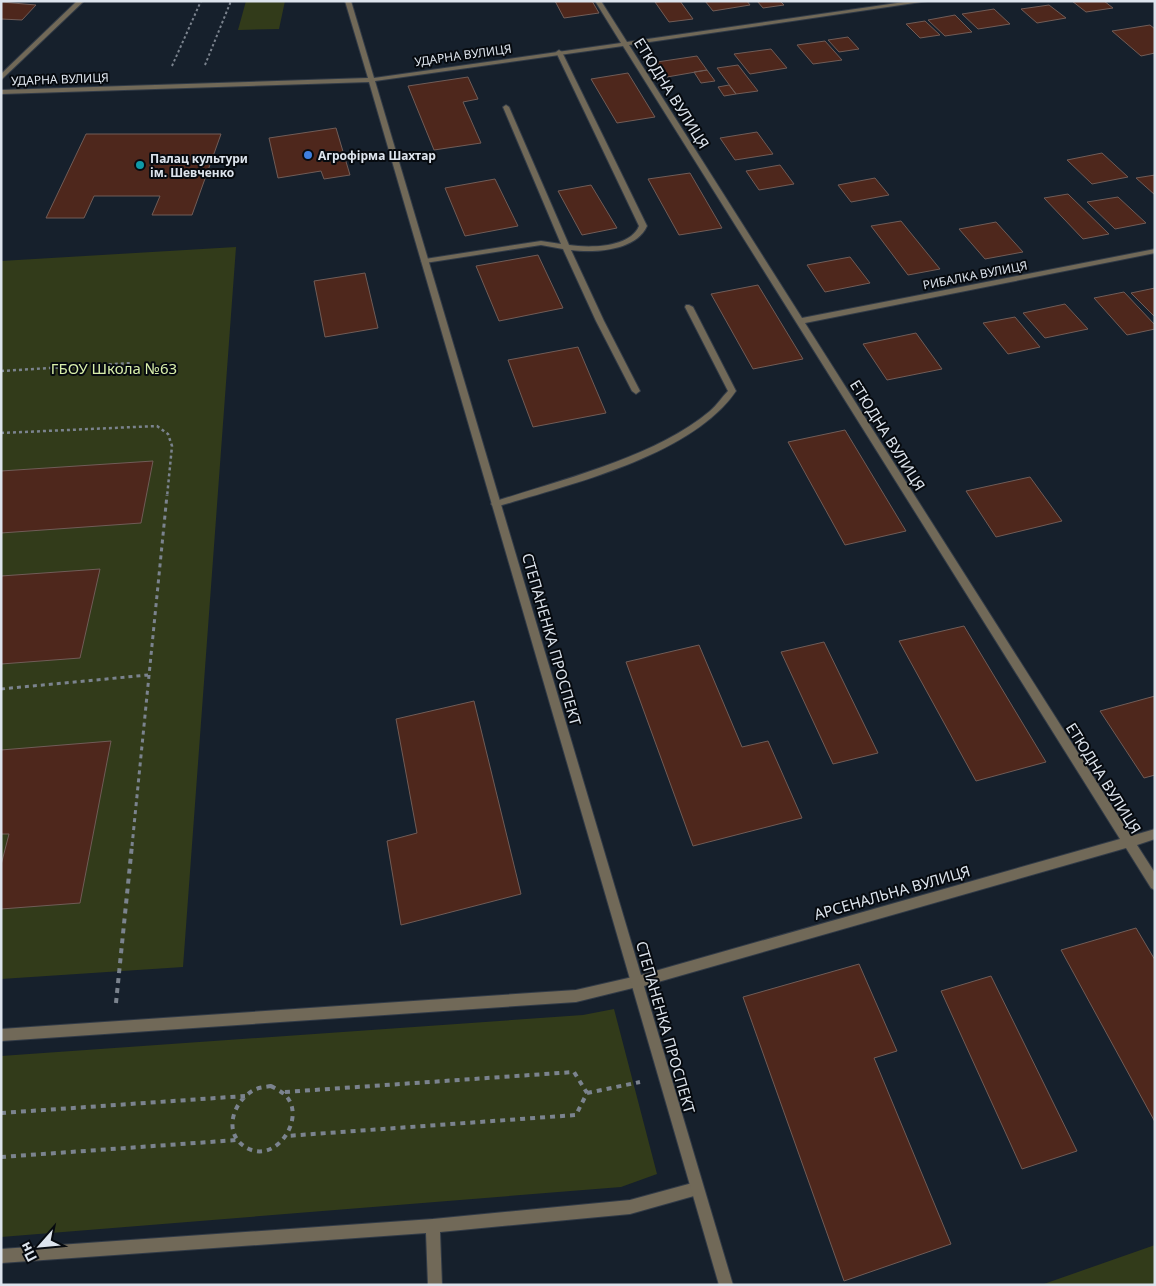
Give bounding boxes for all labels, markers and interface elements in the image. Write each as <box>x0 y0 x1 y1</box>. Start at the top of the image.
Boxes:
street label: ЕТЮДНА ВУЛИЦЯ <box>630 34 714 152</box>
street label: УДАРНА ВУЛИЦЯ <box>413 40 513 70</box>
street label: УДАРНА ВУЛИЦЯ <box>11 69 109 89</box>
place label: Агрофірма Шахтар <box>318 147 436 164</box>
marker: Агрофірма Шахтар <box>302 149 314 161</box>
place label: Палац культури ім. Шевченко <box>150 150 248 181</box>
marker: Палац культури ім. Шевченко <box>134 159 146 171</box>
street label: РИБАЛКА ВУЛИЦЯ <box>921 257 1029 293</box>
park label: ГБОУ Школа №63 <box>51 358 177 378</box>
street label: ЕТЮДНА ВУЛИЦЯ <box>846 376 930 494</box>
street label: СТЕПАНЕНКА ПРОСПЕКТ <box>518 550 586 728</box>
street label: ЕТЮДНА ВУЛИЦЯ <box>1062 719 1146 837</box>
street label: АРСЕНАЛЬНА ВУЛИЦЯ <box>812 860 972 924</box>
street label: СТЕПАНЕНКА ПРОСПЕКТ <box>632 938 700 1116</box>
north arrow <box>15 1221 65 1271</box>
text: Пн <box>15 1239 41 1265</box>

